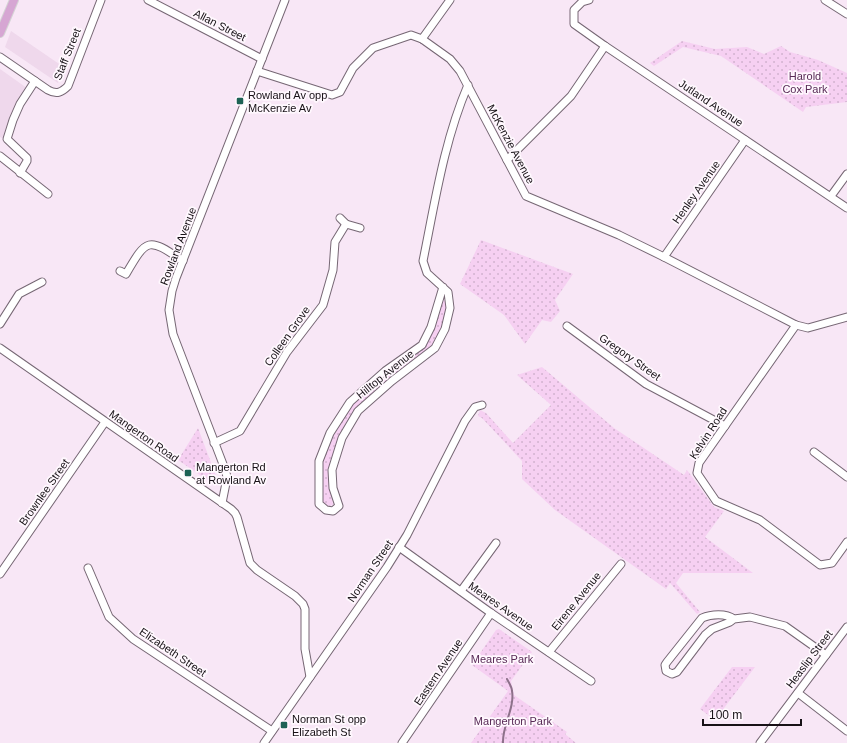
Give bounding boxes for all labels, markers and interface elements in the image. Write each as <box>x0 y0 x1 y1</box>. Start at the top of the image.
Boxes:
street label: Allan Street <box>192 7 248 43</box>
street label: Staff Street <box>51 26 83 82</box>
park label: Harold Cox Park <box>782 70 828 95</box>
street label: Jutland Avenue <box>677 77 745 129</box>
place label: Rowland Av opp McKenzie Av <box>248 89 327 114</box>
marker: Rowland Av opp McKenzie Av <box>235 96 245 106</box>
street label: McKenzie Avenue <box>485 102 537 186</box>
street label: Henley Avenue <box>670 158 722 226</box>
street label: Rowland Avenue <box>158 205 198 287</box>
street label: Colleen Grove <box>262 304 312 368</box>
street label: Gregory Street <box>597 331 663 383</box>
street label: Hilltop Avenue <box>354 347 416 401</box>
street label: Kelvin Road <box>687 405 729 461</box>
street label: Mangerton Road <box>107 408 181 464</box>
street label: Brownlee Street <box>17 457 71 527</box>
place label: Mangerton Rd at Rowland Av <box>196 461 267 486</box>
marker: Mangerton Rd at Rowland Av <box>183 468 193 478</box>
street label: Norman Street <box>345 538 395 604</box>
street label: Eirene Avenue <box>549 569 603 633</box>
street label: Meares Avenue <box>466 579 536 633</box>
street label: Elizabeth Street <box>137 625 209 679</box>
street label: Heaslip Street <box>783 628 835 690</box>
street label: Eastern Avenue <box>411 637 465 707</box>
park label: Meares Park <box>471 653 534 665</box>
scale bar <box>703 701 801 727</box>
text: 100 m <box>709 708 742 722</box>
place label: Norman St opp Elizabeth St <box>292 713 366 738</box>
park label: Mangerton Park <box>474 715 553 727</box>
marker: Norman St opp Elizabeth St <box>279 720 289 730</box>

